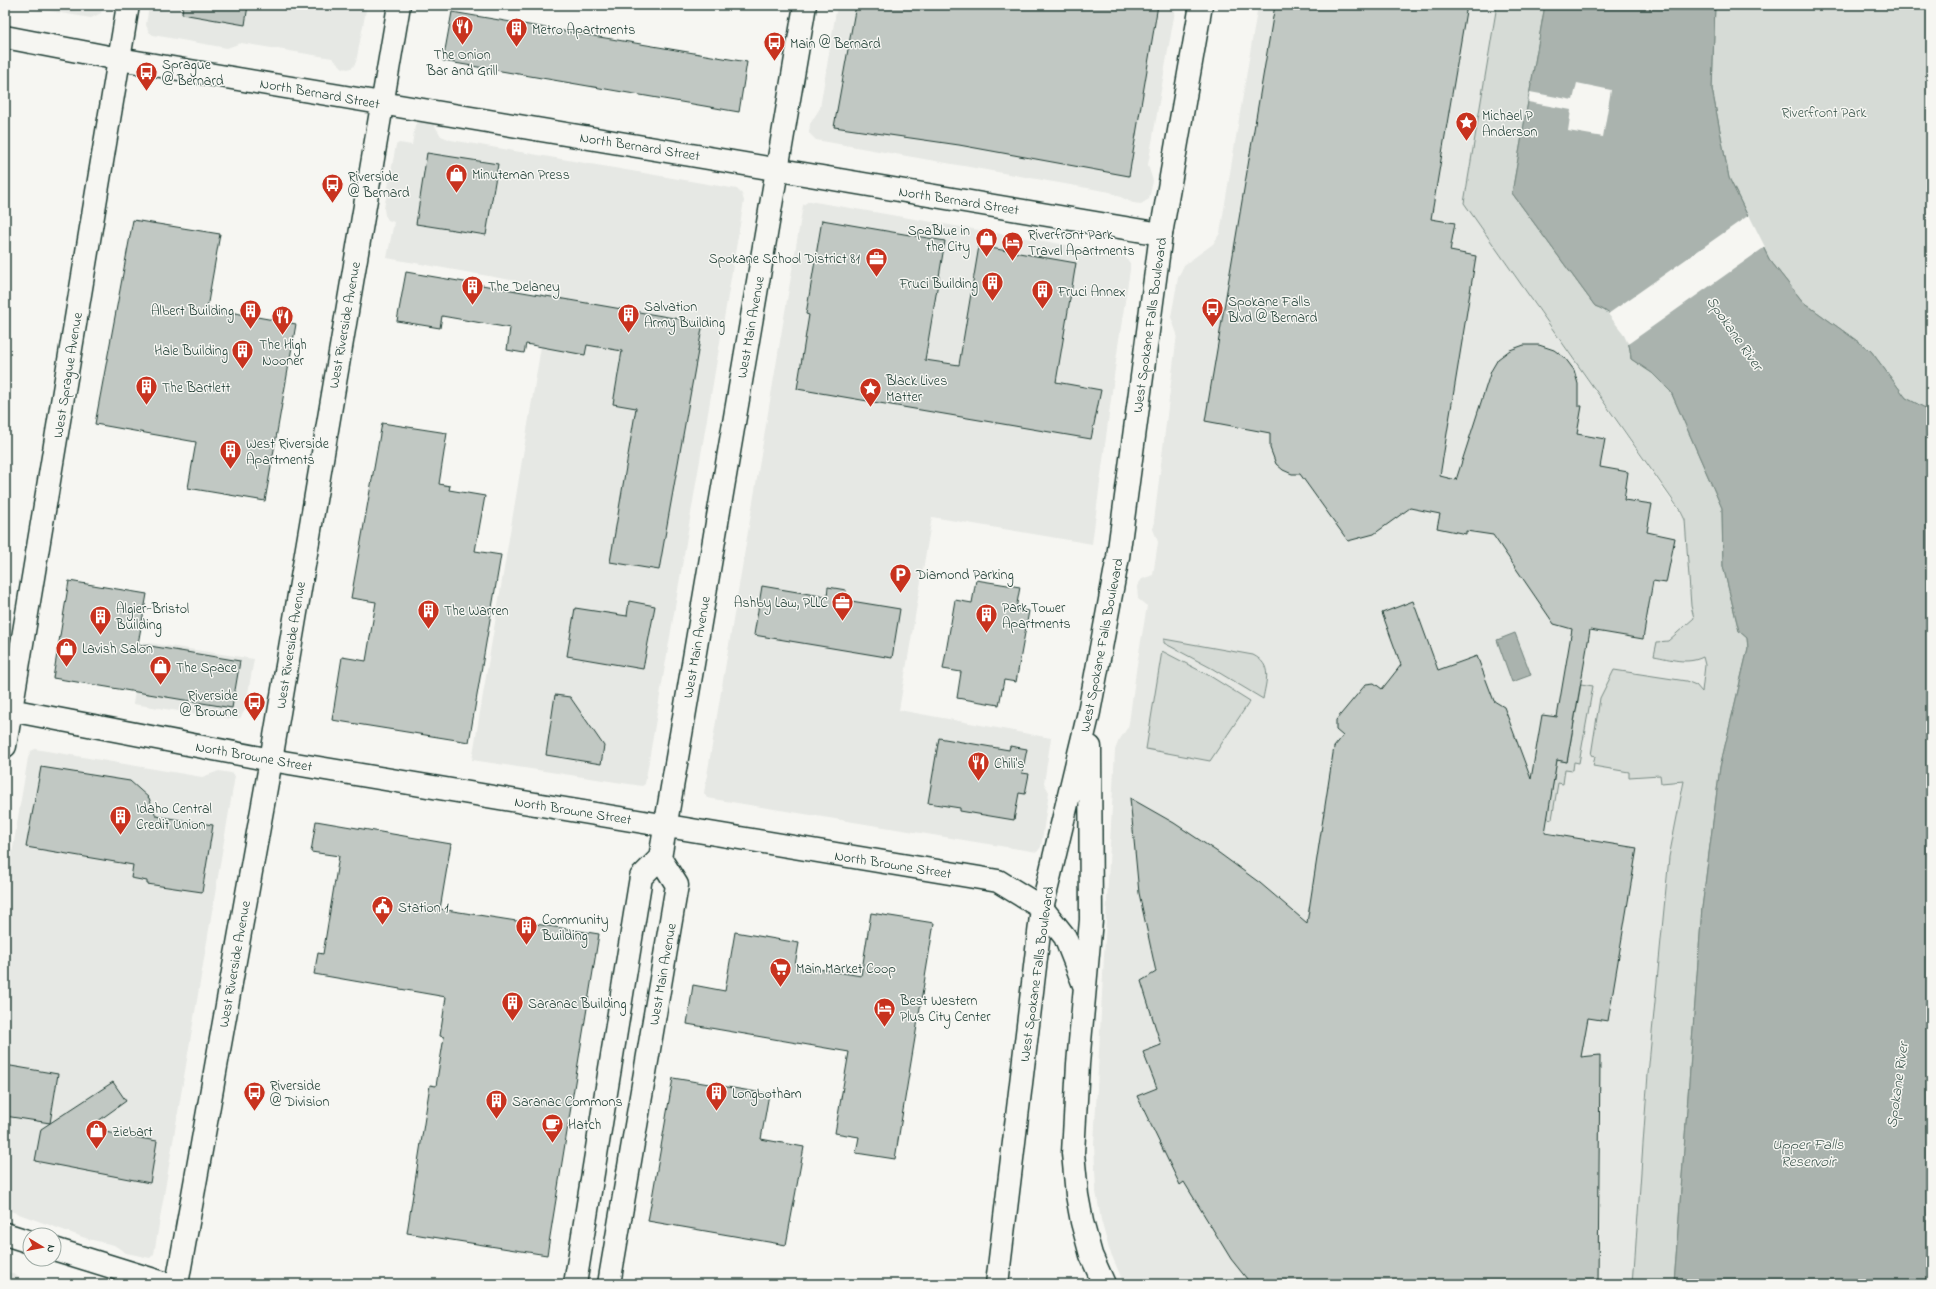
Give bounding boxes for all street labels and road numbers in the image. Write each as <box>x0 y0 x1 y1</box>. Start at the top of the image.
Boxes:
street label: North Bernard Street <box>258 74 382 115</box>
street label: North Bernard Street <box>578 128 702 167</box>
street label: North Bernard Street <box>897 182 1021 221</box>
street label: West Spokane Falls Boulevard <box>1128 236 1173 414</box>
street label: West Riverside Avenue <box>324 260 367 390</box>
street label: West Main Avenue <box>732 274 771 380</box>
street label: West Sprague Avenue <box>48 310 90 440</box>
street label: West Spokane Falls Boulevard <box>1075 556 1130 734</box>
street label: West Riverside Avenue <box>271 580 312 710</box>
street label: West Main Avenue <box>678 594 717 700</box>
street label: North Browne Street <box>194 737 314 778</box>
street label: North Browne Street <box>513 792 633 831</box>
street label: North Browne Street <box>833 846 953 885</box>
street label: West Spokane Falls Boulevard <box>1015 885 1060 1063</box>
street label: West Riverside Avenue <box>214 899 257 1029</box>
street label: West Main Avenue <box>644 921 683 1027</box>

